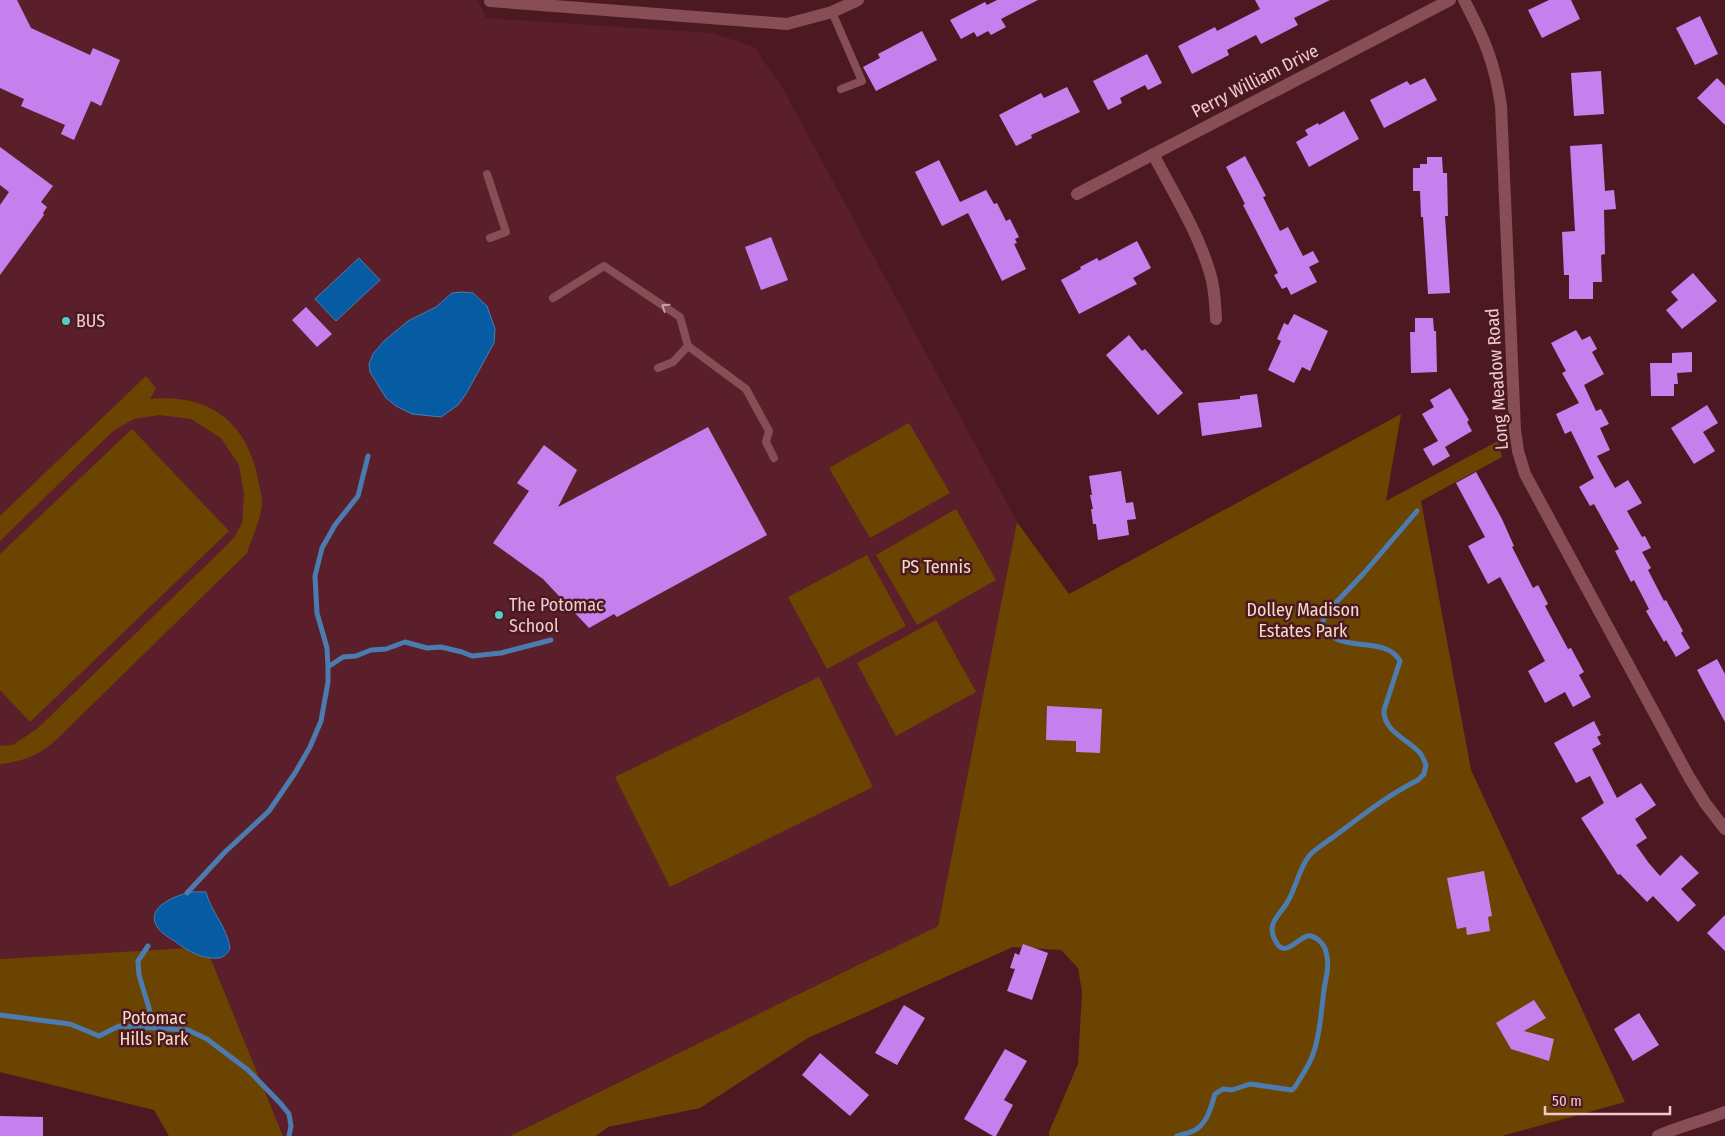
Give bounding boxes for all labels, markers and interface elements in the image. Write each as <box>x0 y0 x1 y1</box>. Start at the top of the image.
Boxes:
street label: Perry William Drive <box>1188 39 1322 123</box>
one-way arrow <box>661 304 670 313</box>
street label: Long Meadow Road <box>1481 307 1513 451</box>
place label: BUS <box>76 310 105 332</box>
marker: BUS <box>60 315 72 327</box>
park label: PS Tennis <box>901 556 971 578</box>
place label: The Potomac School <box>509 594 604 637</box>
park label: Dolley Madison Estates Park <box>1247 599 1359 642</box>
marker: The Potomac School <box>493 609 505 621</box>
park label: Potomac Hills Park <box>120 1007 189 1050</box>
scale bar <box>1545 1084 1670 1116</box>
text: 50 m <box>1552 1092 1582 1110</box>

